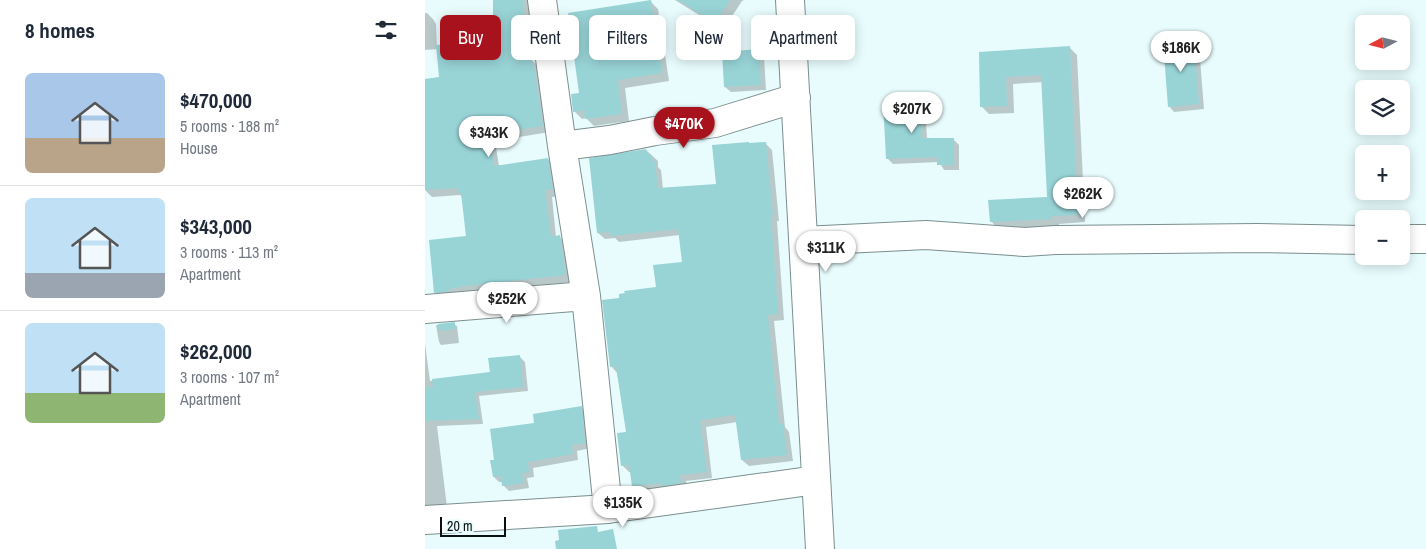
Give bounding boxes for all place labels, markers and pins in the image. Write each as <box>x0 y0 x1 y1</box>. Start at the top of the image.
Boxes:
pin: $186K <box>1146 30 1216 73</box>
pin: $207K <box>877 92 947 134</box>
pin: $470K <box>649 106 719 149</box>
pin: $343K <box>454 116 524 158</box>
pin: $262K <box>1048 176 1118 219</box>
pin: $311K <box>791 230 861 273</box>
pin: $252K <box>472 282 542 324</box>
pin: $135K <box>588 486 658 528</box>

